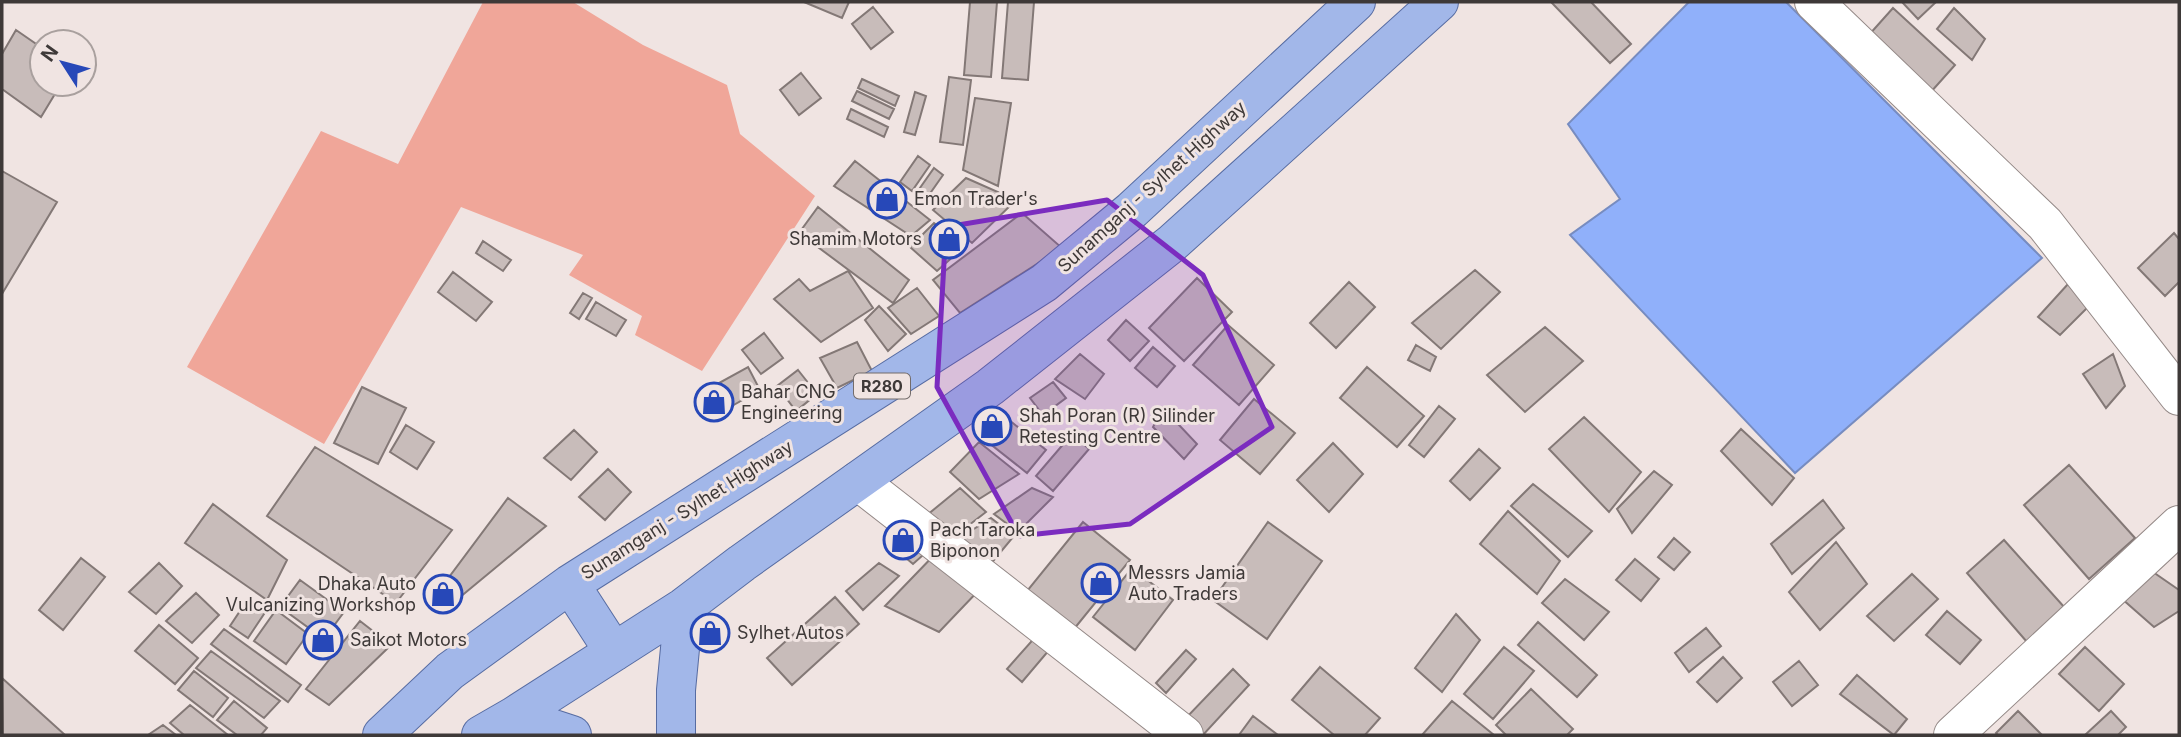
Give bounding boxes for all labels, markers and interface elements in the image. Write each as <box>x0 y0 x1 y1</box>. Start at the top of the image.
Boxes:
north arrow <box>28 28 98 98</box>
text: N <box>36 41 63 66</box>
street label: Sunamganj - Sylhet Highway <box>1053 97 1250 277</box>
shop icon: Emon Trader's <box>866 178 908 220</box>
place label: Emon Trader's <box>914 188 1038 209</box>
shop icon: Shamim Motors <box>928 218 970 260</box>
place label: Shamim Motors <box>789 228 922 249</box>
road number: R280 <box>854 374 910 398</box>
shop icon: Bahar CNG Engineering <box>693 381 735 423</box>
place label: Bahar CNG Engineering <box>741 381 843 423</box>
shop icon: Shah Poran (R) Silinder Retesting Centre <box>971 405 1013 447</box>
place label: Shah Poran (R) Silinder Retesting Centre <box>1019 405 1215 447</box>
street label: Sunamganj - Sylhet Highway <box>577 436 796 584</box>
shop icon: Pach Taroka Biponon <box>882 519 924 561</box>
place label: Pach Taroka Biponon <box>930 519 1035 561</box>
shop icon: Messrs Jamia Auto Traders <box>1080 562 1122 604</box>
place label: Messrs Jamia Auto Traders <box>1128 562 1246 604</box>
place label: Dhaka Auto Vulcanizing Workshop <box>225 573 416 615</box>
shop icon: Dhaka Auto Vulcanizing Workshop <box>422 573 464 615</box>
shop icon: Sylhet Autos <box>689 612 731 654</box>
shop icon: Saikot Motors <box>302 619 344 661</box>
place label: Sylhet Autos <box>737 622 844 643</box>
place label: Saikot Motors <box>350 629 467 650</box>

